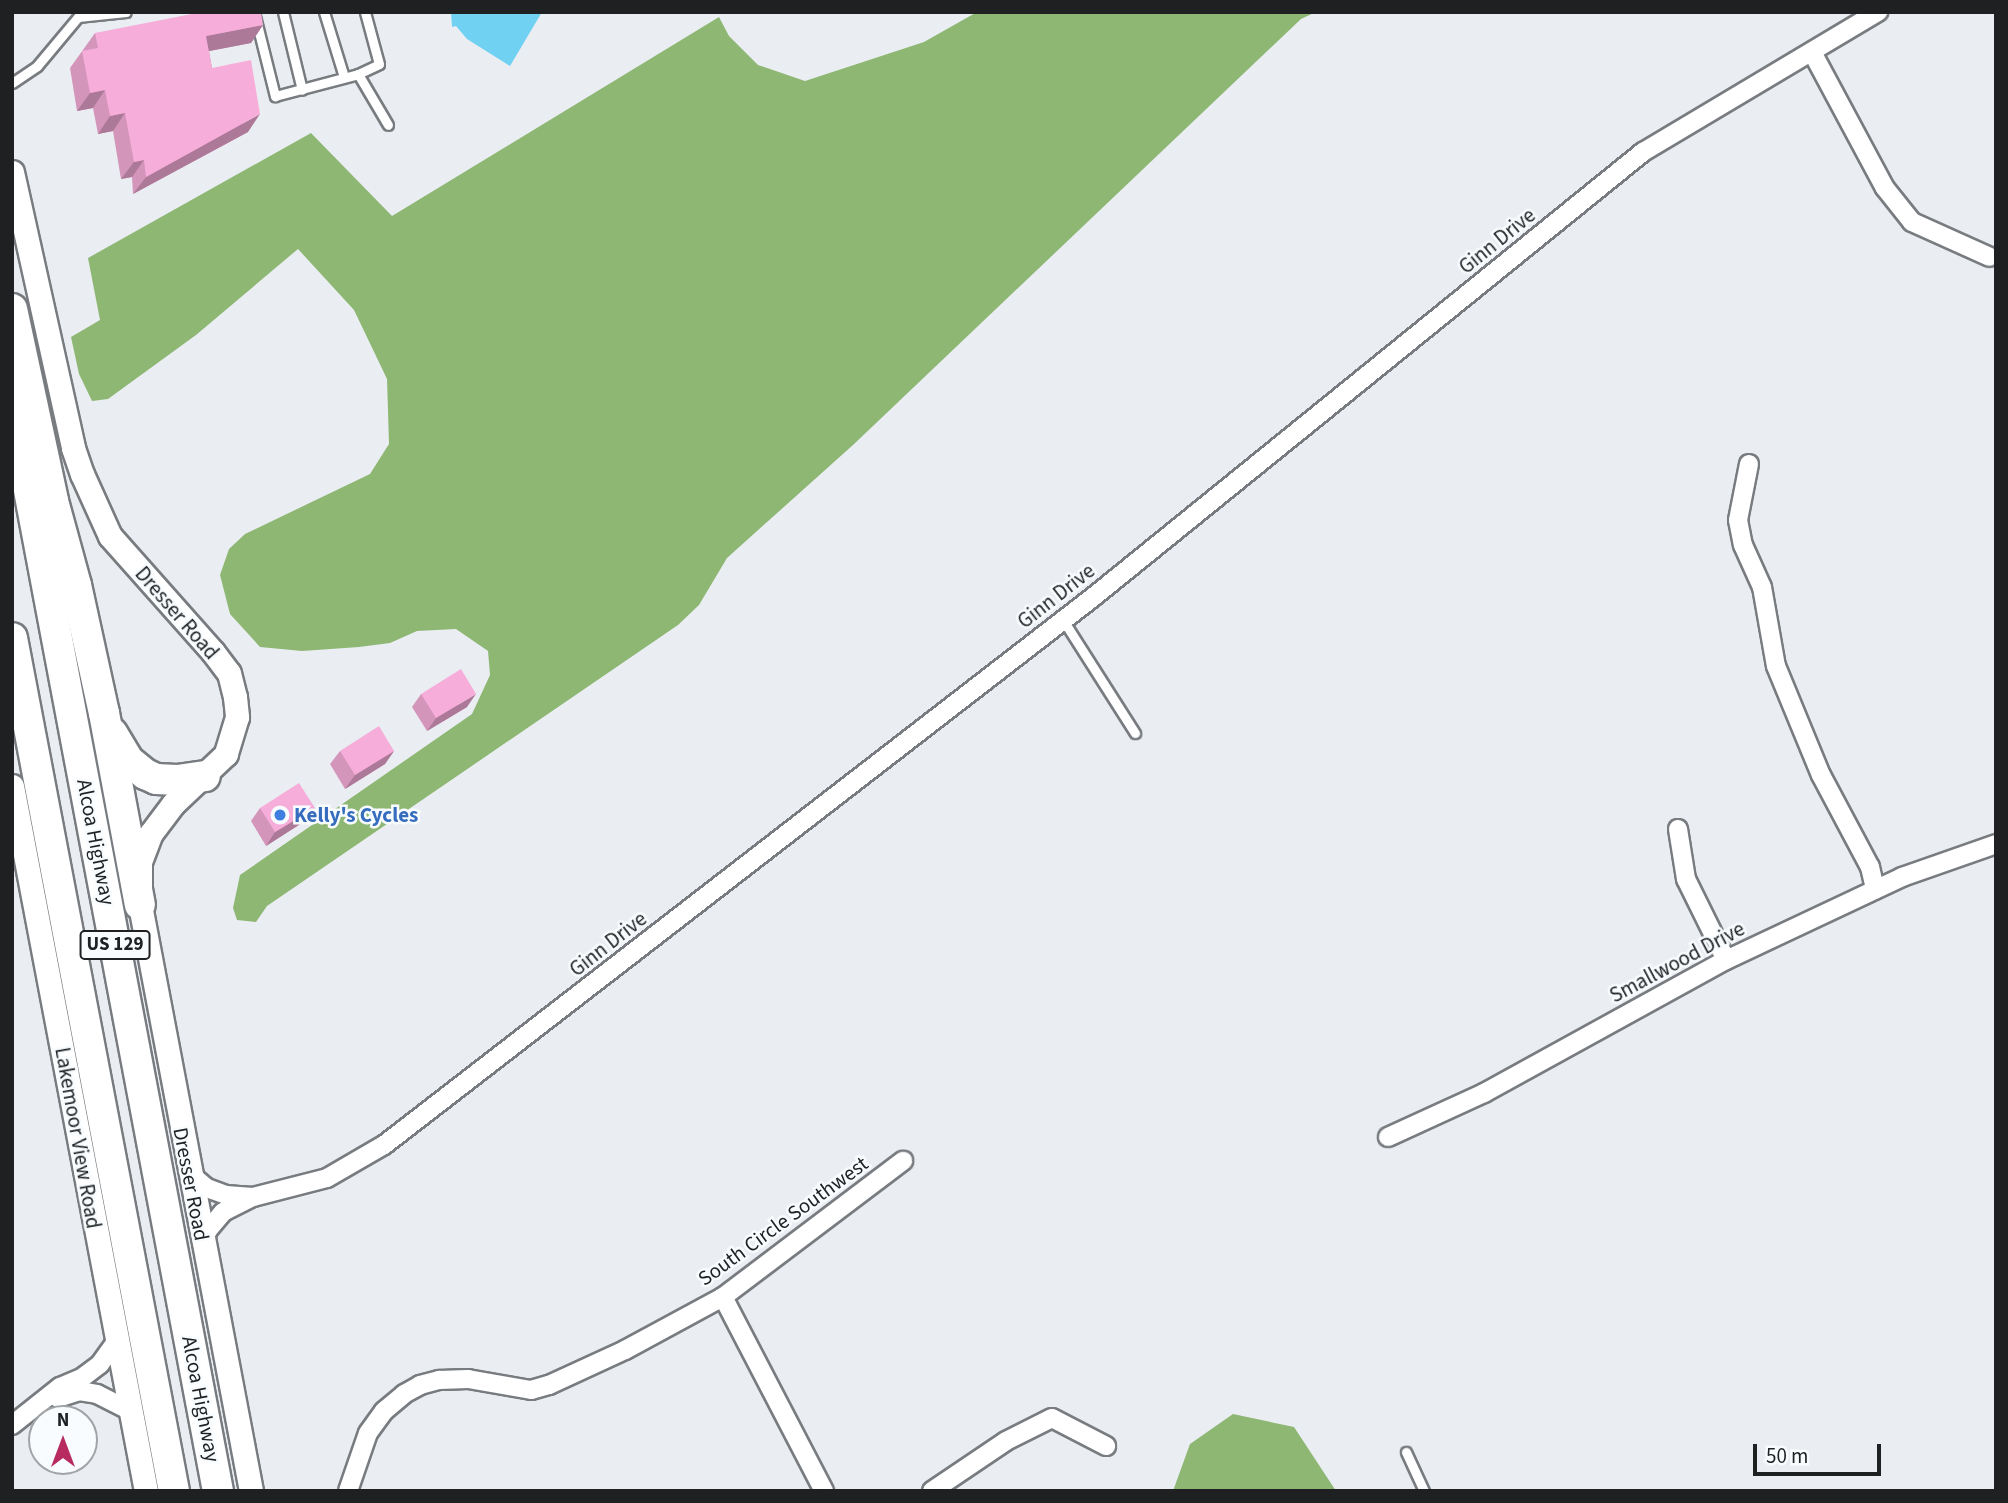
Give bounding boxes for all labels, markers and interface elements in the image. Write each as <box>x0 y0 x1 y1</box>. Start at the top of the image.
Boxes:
street label: Ginn Drive <box>1454 203 1540 279</box>
street label: Ginn Drive <box>1012 558 1100 634</box>
street label: Dresser Road <box>130 561 224 665</box>
street label: Alcoa Highway <box>71 777 121 907</box>
place label: Kelly's Cycles <box>294 802 418 828</box>
marker: Kelly's Cycles <box>272 807 288 823</box>
street label: Ginn Drive <box>564 906 652 982</box>
street label: Smallwood Drive <box>1605 916 1749 1008</box>
road number: US 129 <box>78 930 152 960</box>
street label: Lakemoor View Road <box>50 1045 106 1231</box>
street label: Dresser Road <box>168 1125 214 1243</box>
street label: South Circle Southwest <box>693 1151 873 1291</box>
street label: Alcoa Highway <box>176 1334 226 1464</box>
north arrow <box>28 1405 98 1475</box>
text: N <box>57 1407 69 1434</box>
scale bar <box>1756 1430 1884 1474</box>
text: 50 m <box>1766 1441 1808 1471</box>

